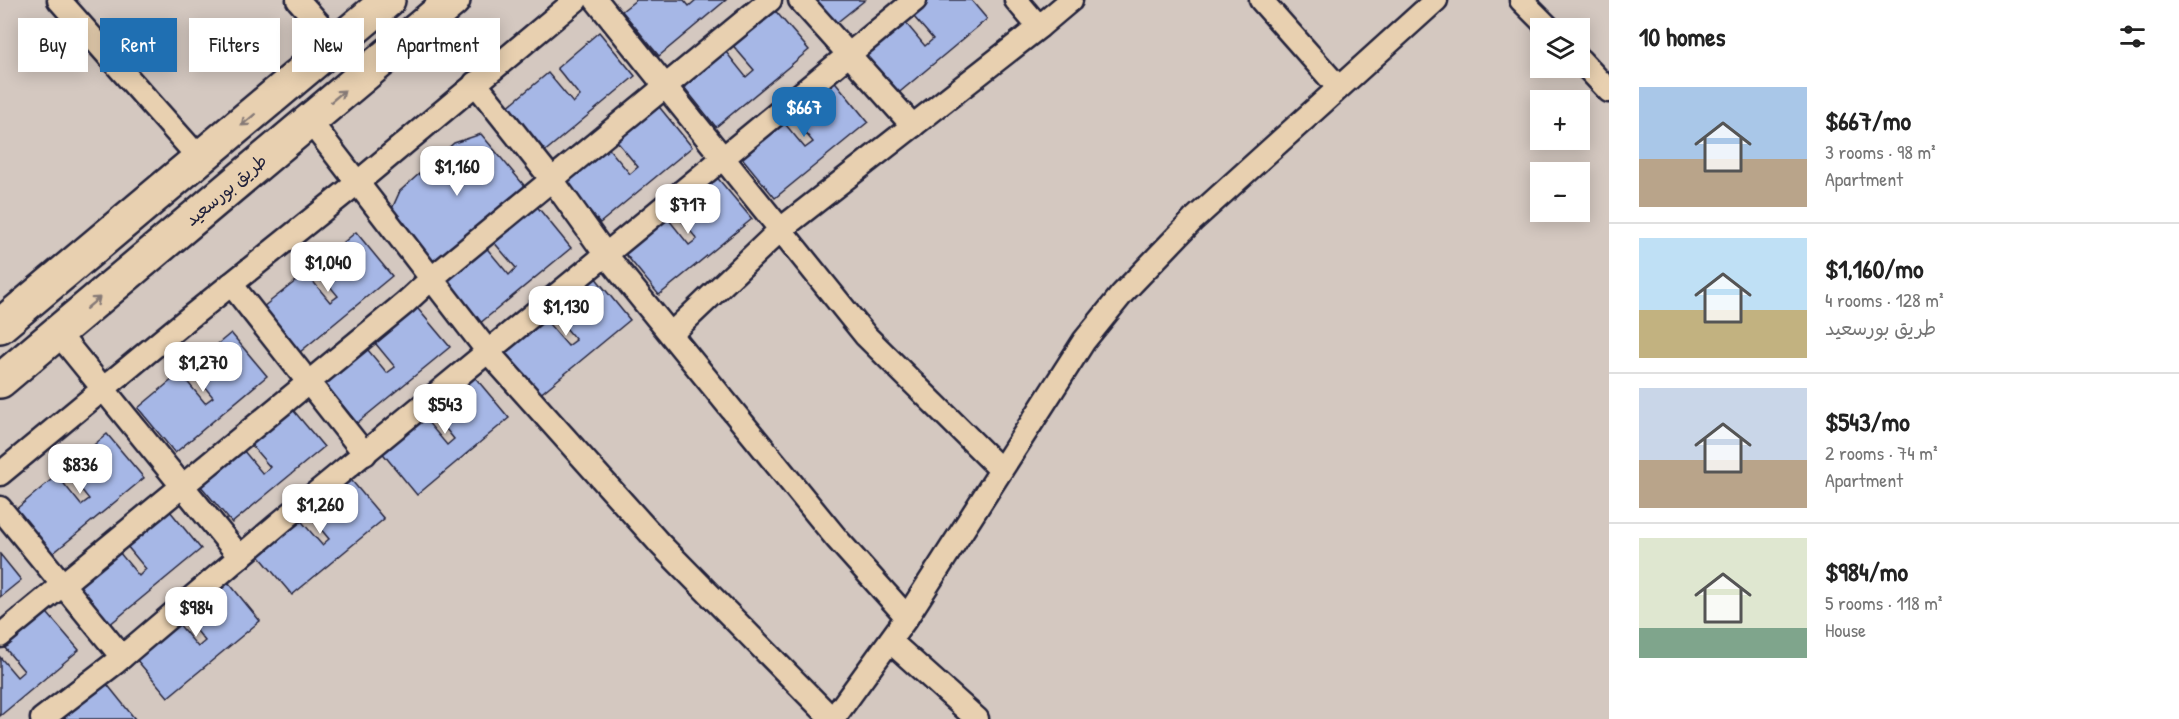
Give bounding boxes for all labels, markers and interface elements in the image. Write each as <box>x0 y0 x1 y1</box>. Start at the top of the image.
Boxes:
chip: Buy <box>18 18 88 72</box>
chip: Rent <box>100 18 177 72</box>
chip: Filters <box>189 18 280 72</box>
chip: New <box>292 18 364 72</box>
chip: Apartment <box>376 18 500 72</box>
map controls <box>1530 18 1590 222</box>
button: layers <box>1530 18 1590 78</box>
text: 10 homes <box>1639 19 1726 54</box>
icon: filters <box>2116 20 2149 53</box>
pin: $667 <box>768 87 840 138</box>
one-way arrow <box>330 89 345 103</box>
button: + <box>1530 90 1590 150</box>
text: $667 <box>786 93 822 120</box>
text: $667/mo <box>1825 103 1911 138</box>
icon: home <box>1687 111 1759 183</box>
one-way arrow <box>240 113 256 126</box>
text: 3 rooms · 98 m² <box>1825 138 1936 165</box>
pin: $1,160 <box>408 146 506 197</box>
street label: طريق بورسعيد <box>179 148 272 231</box>
text: $1,160 <box>434 152 480 179</box>
button: − <box>1530 162 1590 222</box>
text: Apartment <box>1825 165 1903 192</box>
pin: $717 <box>652 184 724 235</box>
text: $717 <box>669 190 707 217</box>
pin: $1,040 <box>279 242 377 293</box>
text: $1,040 <box>305 248 351 275</box>
text: $1,160/mo <box>1825 251 1924 286</box>
icon: home <box>1687 262 1759 334</box>
pin: $1,130 <box>517 286 615 337</box>
text: 4 rooms · 128 m² <box>1825 286 1944 313</box>
text: $1,130 <box>543 292 589 319</box>
one-way arrow <box>85 296 101 309</box>
text: طريق بورسعيد <box>1825 314 1936 341</box>
pin: $1,270 <box>154 342 252 393</box>
text: $1,270 <box>178 348 228 375</box>
pin: $543 <box>409 384 481 435</box>
text: $543 <box>427 390 463 417</box>
text: $543/mo <box>1825 404 1910 439</box>
icon: home <box>1687 412 1759 484</box>
text: 2 rooms · 74 m² <box>1825 439 1937 466</box>
pin: $836 <box>44 444 116 495</box>
text: $836 <box>62 450 98 477</box>
text: Apartment <box>1825 466 1903 493</box>
pin: $1,260 <box>271 484 369 535</box>
text: $1,260 <box>296 490 344 517</box>
text: $984/mo <box>1825 554 1908 589</box>
icon: home <box>1687 562 1759 634</box>
pin: $984 <box>160 587 232 638</box>
text: 5 rooms · 118 m² <box>1825 589 1942 616</box>
text: $984 <box>179 593 213 620</box>
text: House <box>1825 616 1866 643</box>

